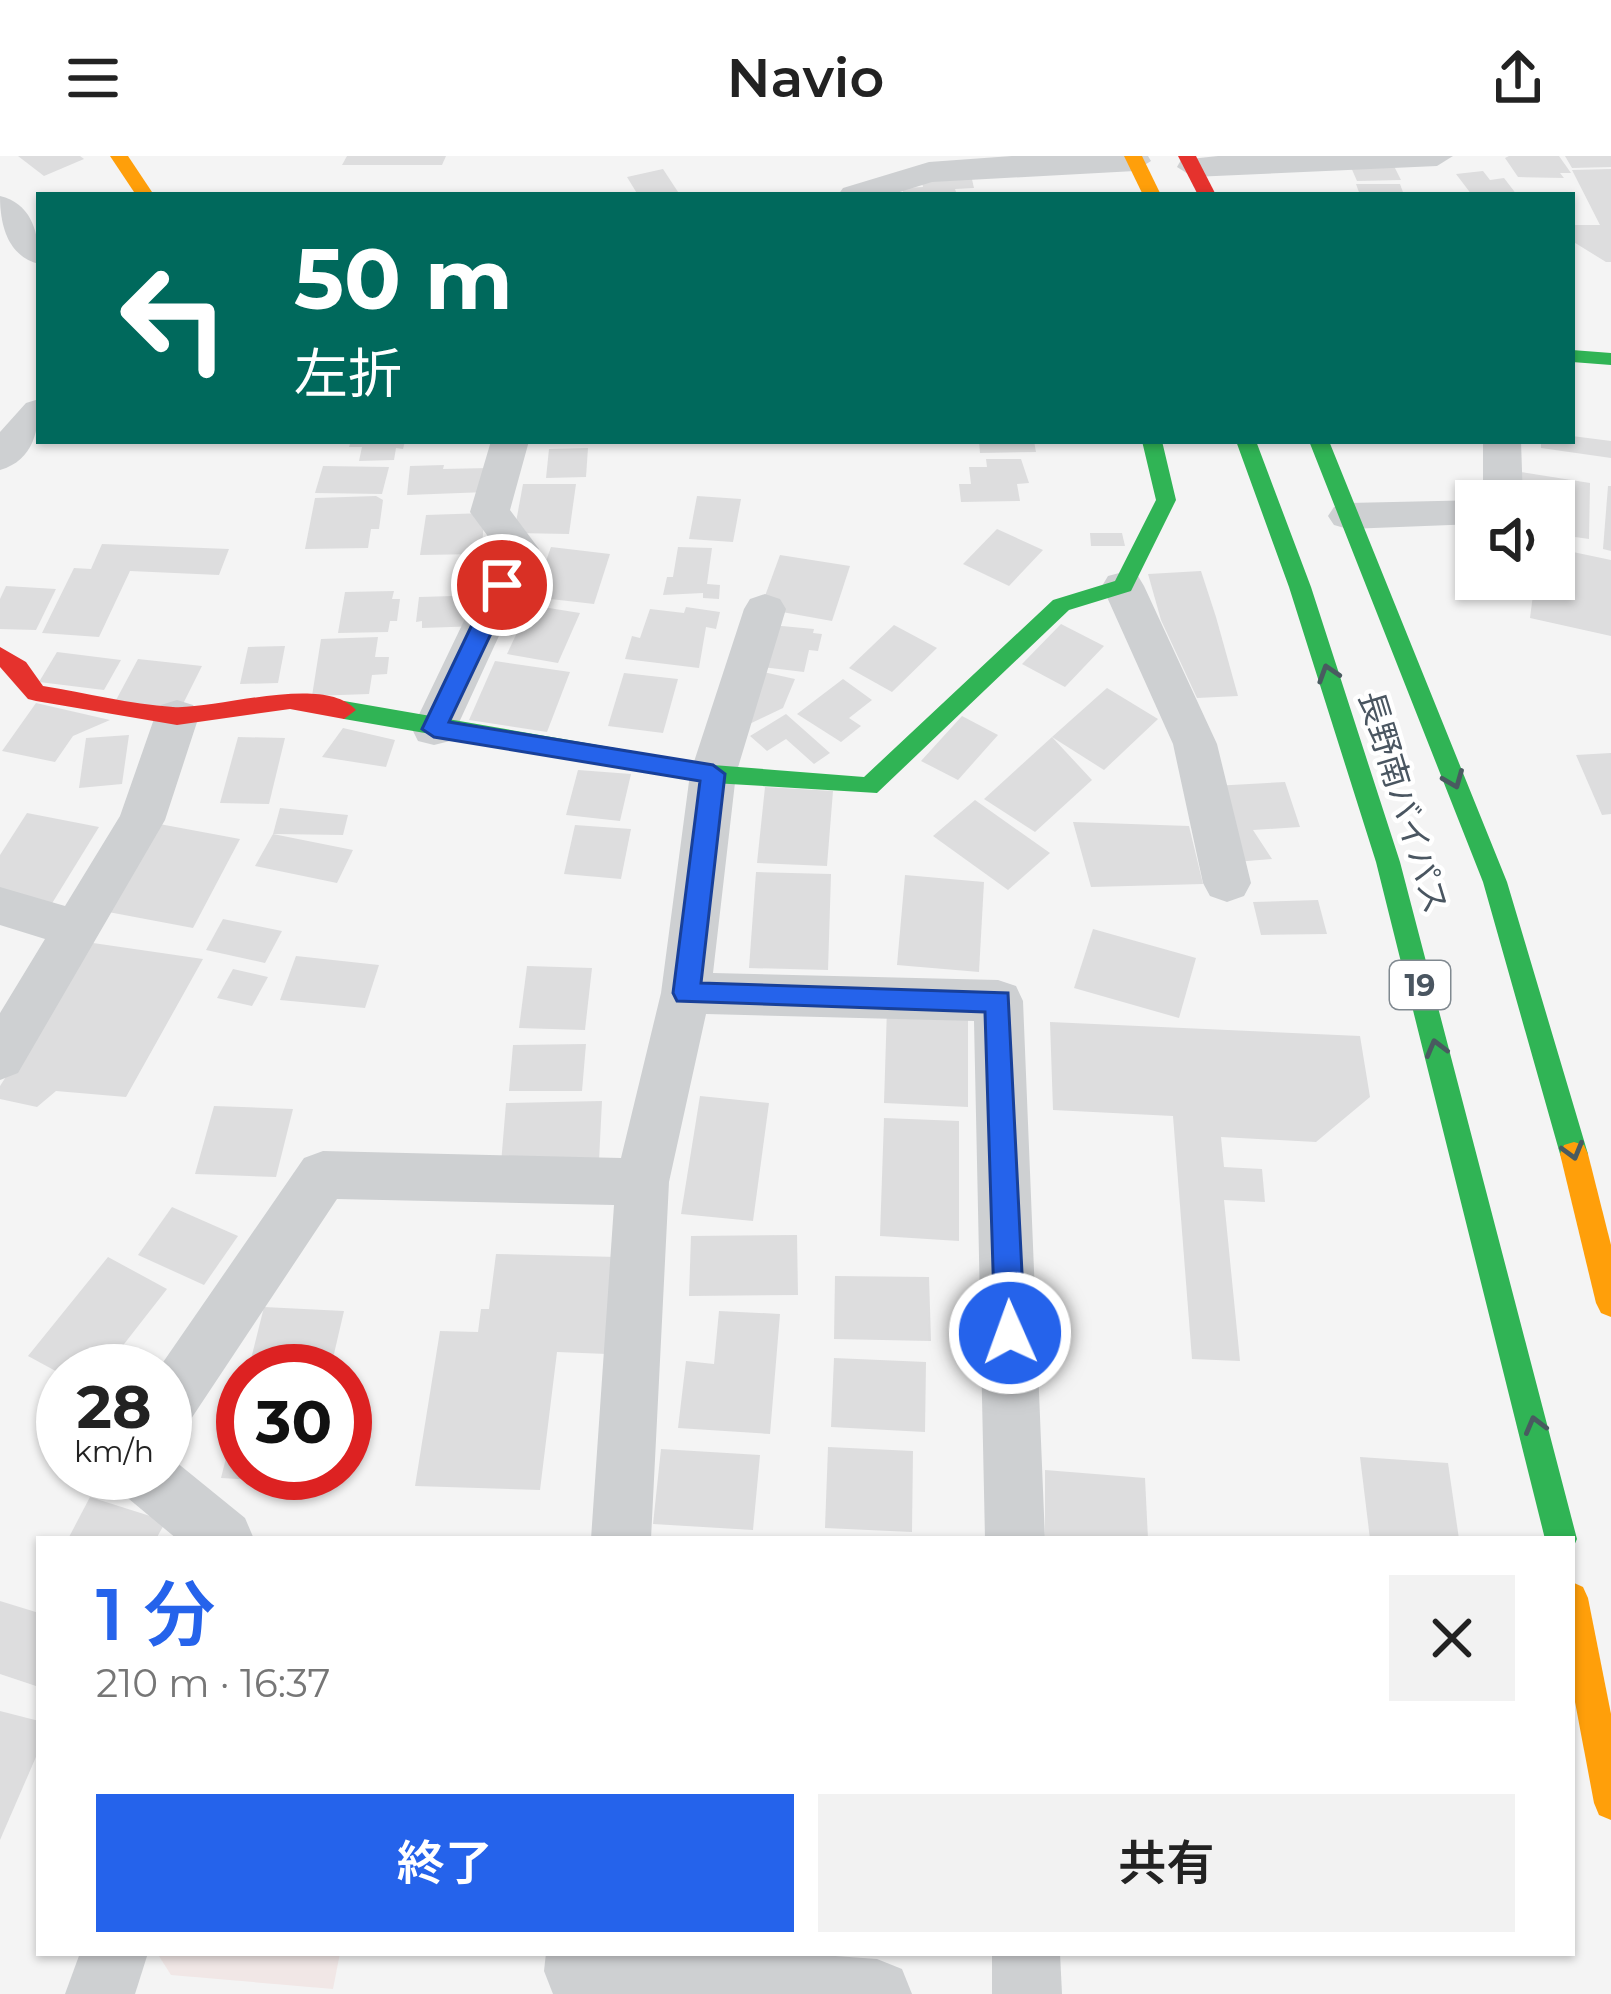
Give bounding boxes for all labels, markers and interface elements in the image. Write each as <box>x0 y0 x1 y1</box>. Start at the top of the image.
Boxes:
icon: menu <box>60 45 126 111</box>
text: Navio <box>727 45 884 111</box>
icon: share <box>1485 45 1551 111</box>
text: 50 m <box>294 228 513 330</box>
icon: left <box>96 240 252 396</box>
text: 左折 <box>294 341 402 407</box>
map controls <box>1455 480 1575 600</box>
button: sound <box>1455 480 1575 600</box>
pin <box>451 534 553 636</box>
icon: arrive <box>469 552 535 618</box>
one-way arrow <box>1317 663 1342 684</box>
street label: 長野南バイパス <box>1351 686 1457 918</box>
one-way arrow <box>1440 769 1464 790</box>
road number: 19 <box>1390 961 1450 1009</box>
one-way arrow <box>1425 1038 1450 1058</box>
one-way arrow <box>1559 1140 1584 1161</box>
position arrow <box>947 1270 1073 1396</box>
speed limit sign: 30 <box>216 1344 372 1500</box>
text: 28 <box>77 1370 152 1443</box>
one-way arrow <box>1524 1415 1549 1436</box>
text: km/h <box>74 1433 154 1470</box>
text: 1 分 <box>96 1570 215 1658</box>
button: close <box>1389 1575 1515 1701</box>
text: 210 m · 16:37 <box>96 1659 330 1707</box>
button: 終了 <box>96 1794 794 1932</box>
button: 共有 <box>818 1794 1515 1932</box>

